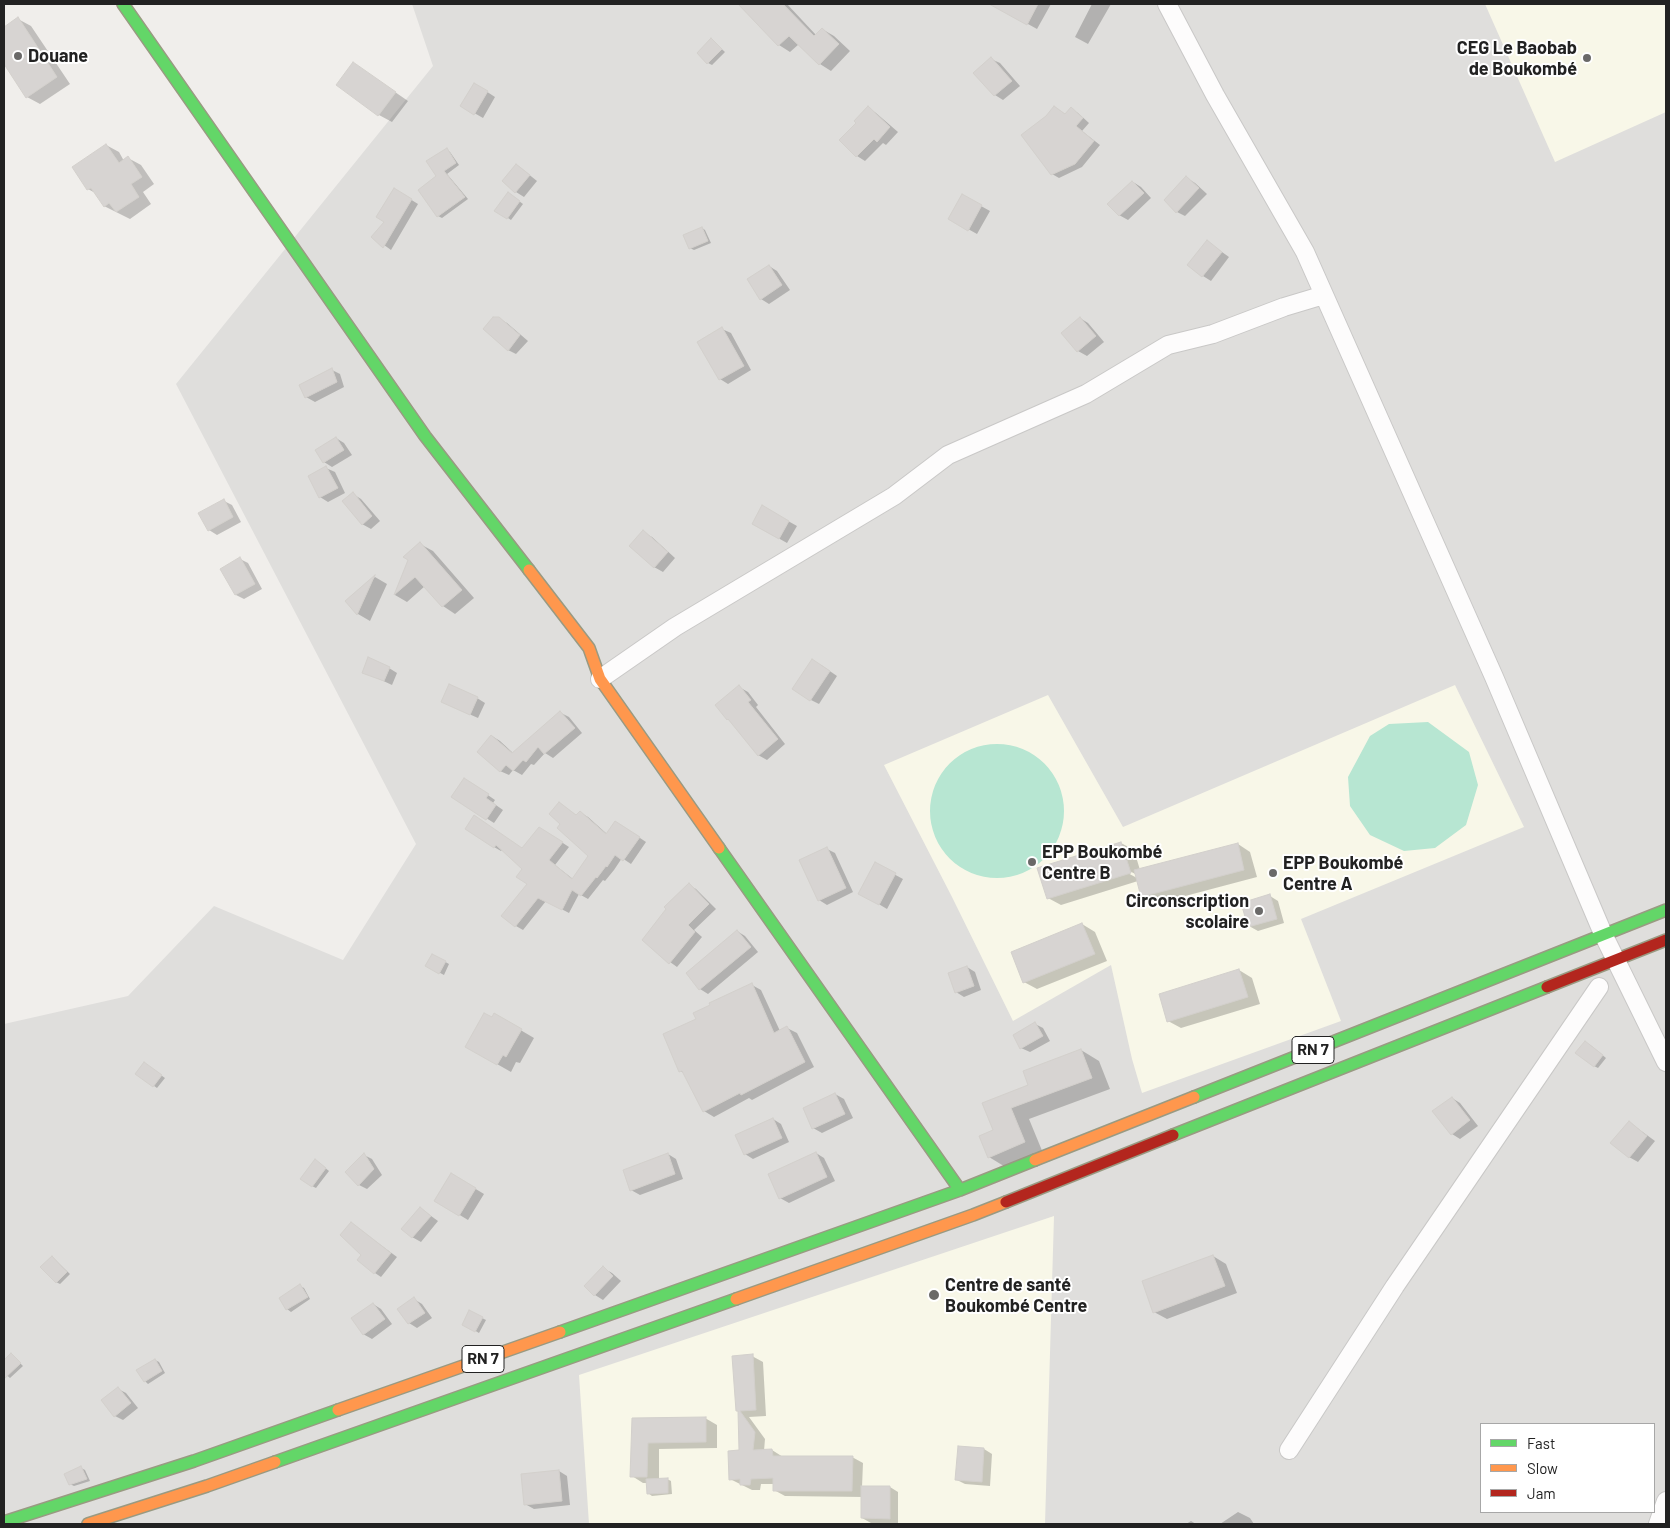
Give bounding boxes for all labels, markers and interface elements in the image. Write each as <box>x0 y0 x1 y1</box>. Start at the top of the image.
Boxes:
place label: CEG Le Baobab de Boukombé <box>1457 37 1577 80</box>
place label: Douane <box>28 45 88 67</box>
marker: Douane <box>12 50 24 62</box>
marker: CEG Le Baobab de Boukombé <box>1581 52 1593 64</box>
place label: EPP Boukombé Centre B <box>1042 841 1162 884</box>
place label: EPP Boukombé Centre A <box>1283 852 1403 894</box>
marker: EPP Boukombé Centre B <box>1026 856 1038 868</box>
marker: EPP Boukombé Centre A <box>1267 867 1279 879</box>
place label: Circonscription scolaire <box>1126 890 1249 932</box>
marker: Circonscription scolaire <box>1253 905 1265 917</box>
road number: RN 7 <box>1292 1036 1334 1064</box>
place label: Centre de santé Boukombé Centre <box>945 1274 1087 1316</box>
marker: Centre de santé Boukombé Centre <box>927 1288 941 1302</box>
road number: RN 7 <box>462 1346 504 1372</box>
legend <box>1480 1423 1655 1513</box>
text: Fast <box>1527 1434 1555 1452</box>
text: Slow <box>1527 1459 1558 1477</box>
text: Jam <box>1527 1484 1556 1502</box>

